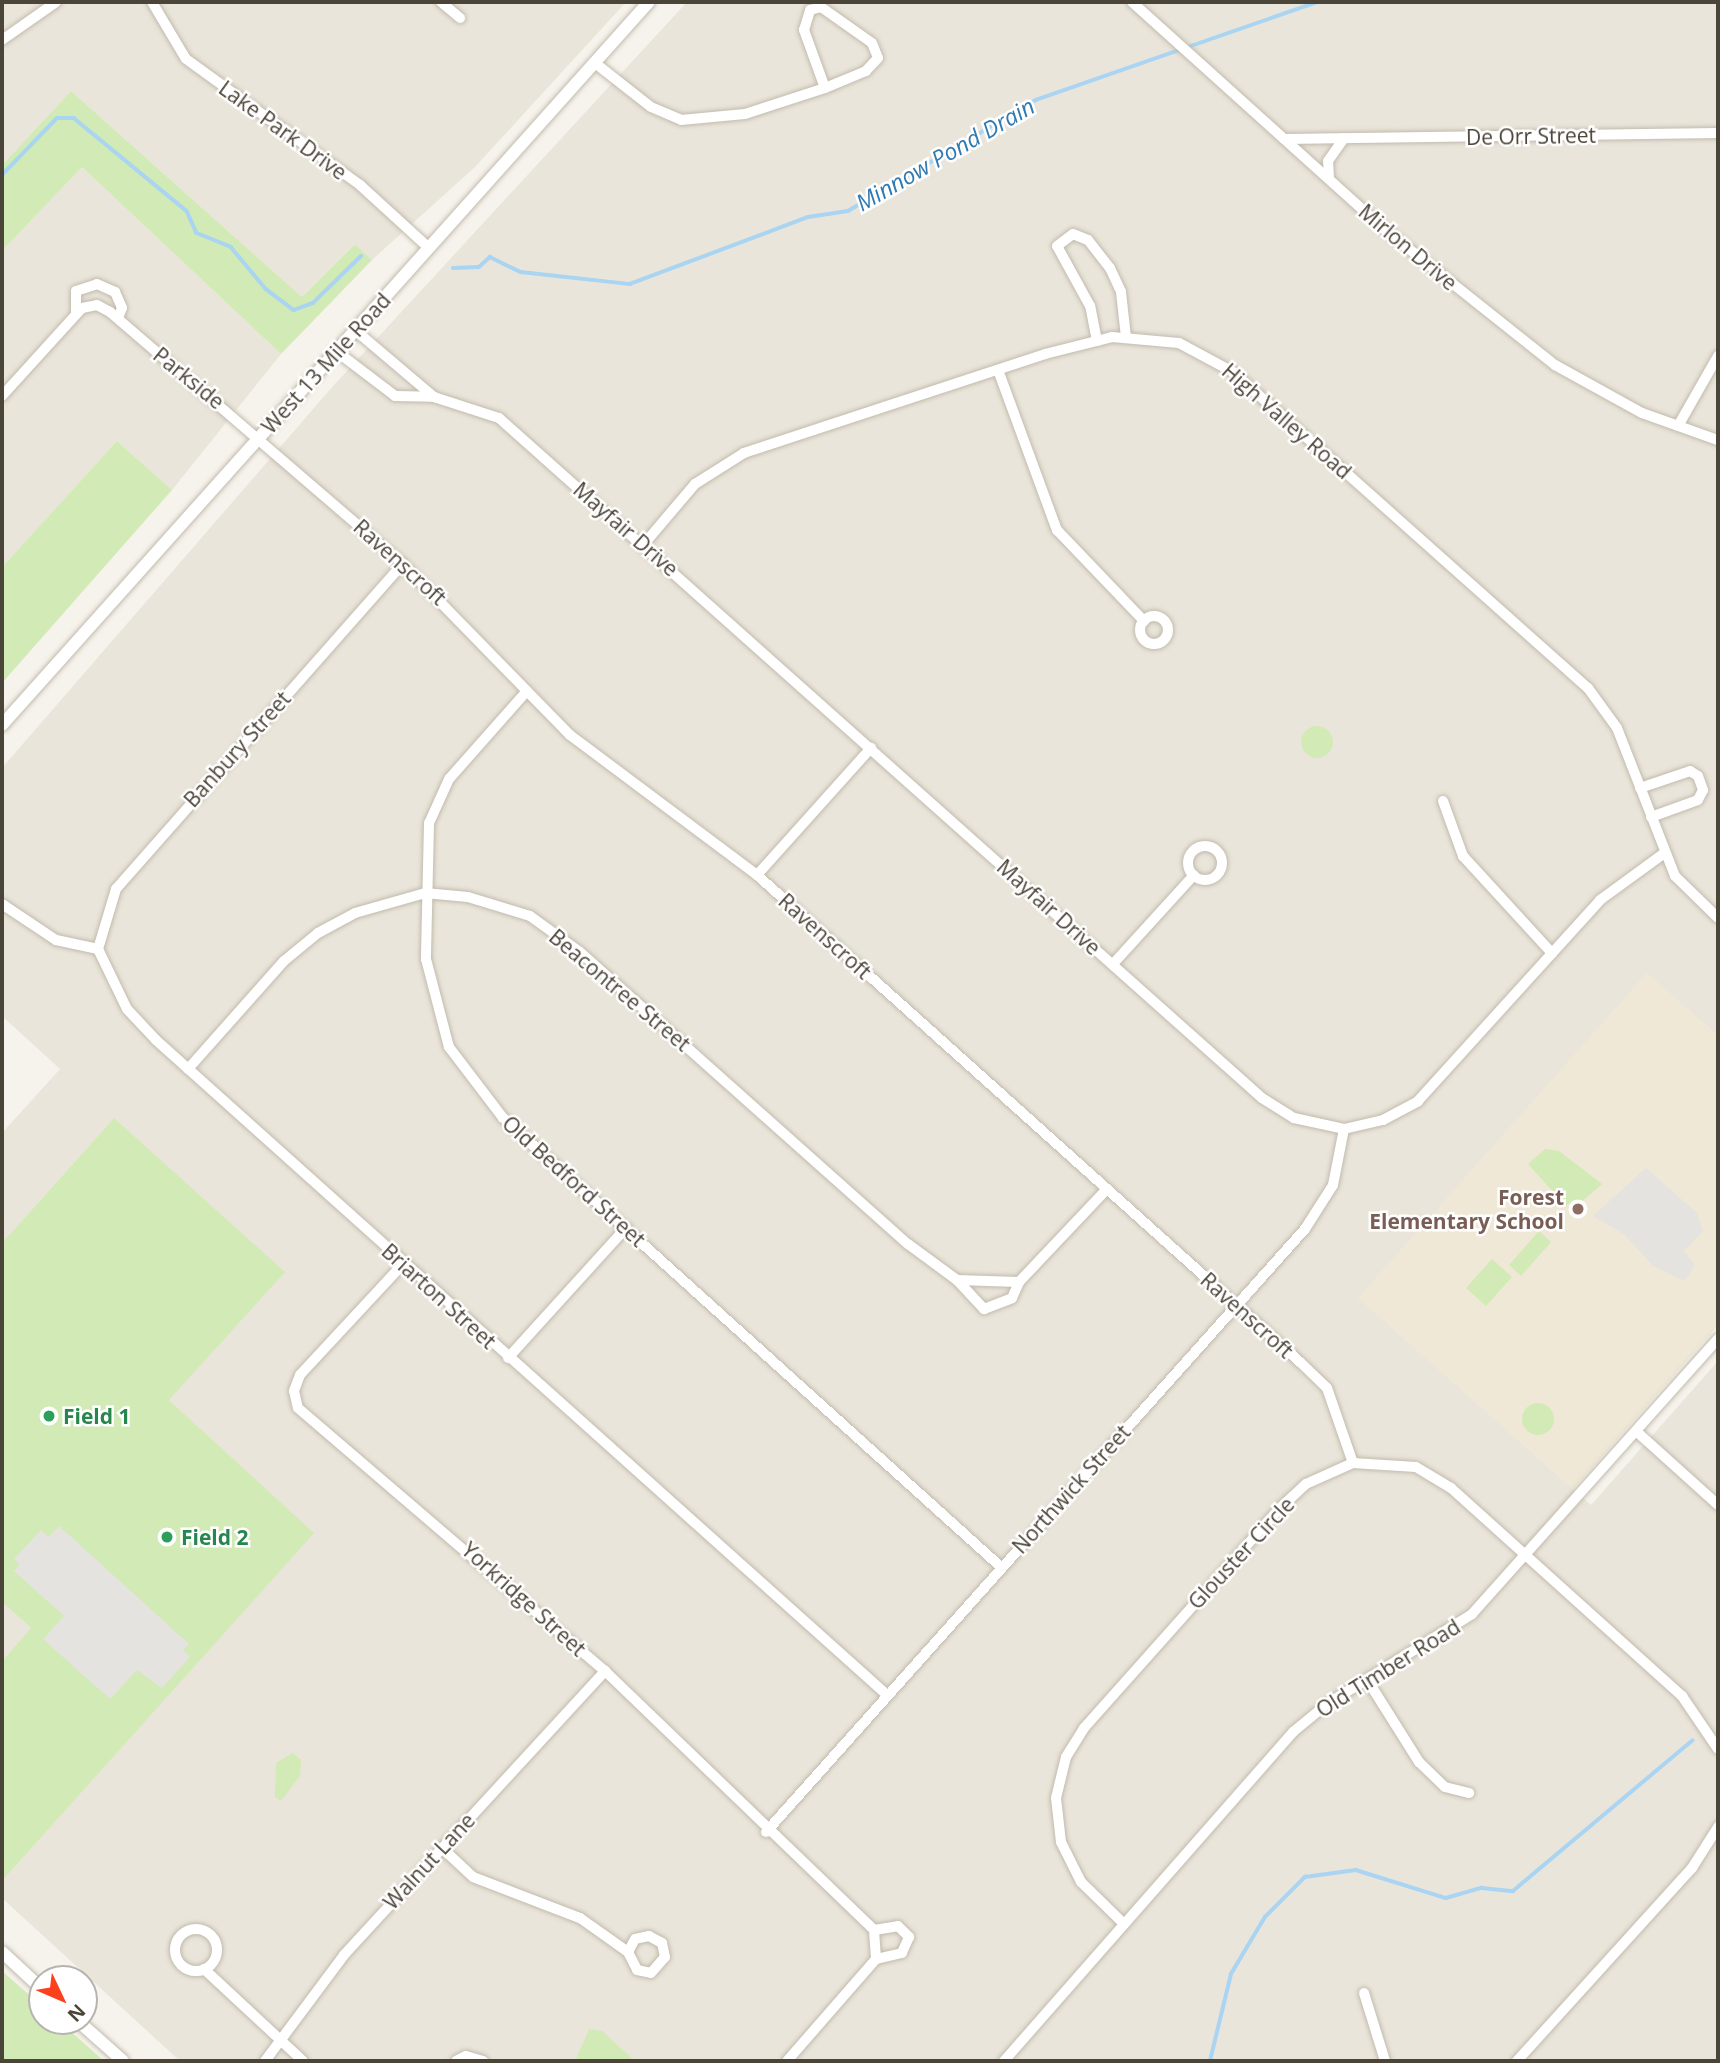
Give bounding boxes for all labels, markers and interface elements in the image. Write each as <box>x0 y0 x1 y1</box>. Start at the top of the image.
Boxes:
street label: Lake Park Drive <box>214 75 352 185</box>
water label: Minnow Pond Drain <box>851 92 1039 216</box>
street label: De Orr Street <box>1466 122 1596 150</box>
street label: Mirlon Drive <box>1354 199 1462 295</box>
street label: West 13 Mile Road <box>256 288 396 438</box>
street label: Parkside <box>148 342 230 414</box>
street label: High Valley Road <box>1217 358 1357 484</box>
street label: Mayfair Drive <box>568 477 684 581</box>
street label: Ravenscroft <box>349 514 451 610</box>
street label: Banbury Street <box>178 686 296 812</box>
street label: Mayfair Drive <box>992 854 1106 960</box>
street label: Ravenscroft <box>774 888 876 984</box>
street label: Beacontree Street <box>544 924 696 1056</box>
street label: Old Bedford Street <box>497 1110 651 1252</box>
place label: Forest Elementary School <box>1369 1184 1564 1234</box>
marker: Forest Elementary School <box>1570 1201 1586 1217</box>
street label: Briarton Street <box>377 1238 501 1354</box>
street label: Ravenscroft <box>1196 1267 1298 1363</box>
place label: Field 1 <box>63 1403 131 1429</box>
marker: Field 1 <box>41 1408 57 1424</box>
street label: Northwick Street <box>1007 1420 1135 1558</box>
street label: Glouster Circle <box>1183 1492 1299 1614</box>
place label: Field 2 <box>181 1524 249 1550</box>
marker: Field 2 <box>159 1529 175 1545</box>
street label: Yorkridge Street <box>457 1537 591 1661</box>
street label: Old Timber Road <box>1311 1614 1465 1722</box>
street label: Walnut Lane <box>378 1808 480 1914</box>
north arrow <box>28 1965 98 2035</box>
text: N <box>62 1999 91 2028</box>

